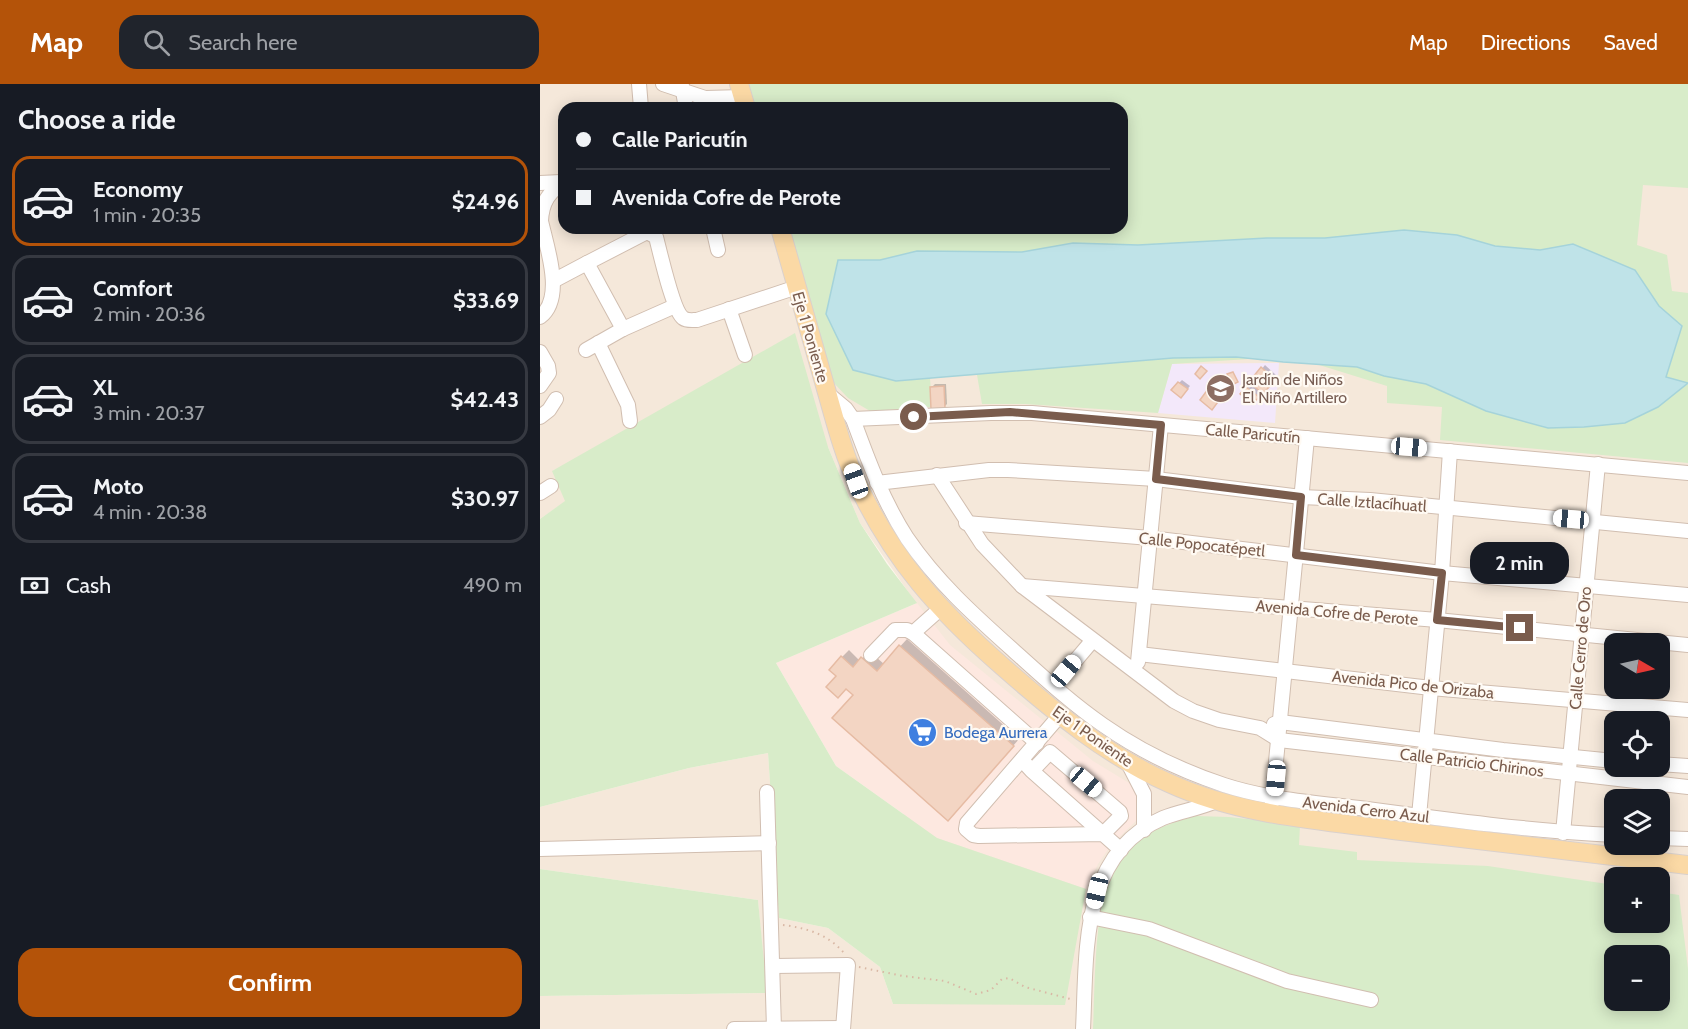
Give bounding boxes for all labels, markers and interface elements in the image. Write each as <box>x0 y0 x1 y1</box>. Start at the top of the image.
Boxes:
search box <box>119 15 539 69</box>
text: Map <box>30 25 83 59</box>
icon: search <box>140 26 173 59</box>
text: Search here <box>188 29 297 56</box>
text: Map <box>1409 30 1448 55</box>
text: Directions <box>1481 30 1570 55</box>
text: Saved <box>1603 30 1658 55</box>
text: Choose a ride <box>18 103 176 136</box>
text: Calle Paricutín <box>612 126 748 153</box>
icon: car <box>21 174 75 228</box>
text: Economy <box>93 176 183 203</box>
text: Avenida Cofre de Perote <box>612 184 841 211</box>
text: $24.96 <box>452 188 519 215</box>
text: 1 min · 20:35 <box>93 203 201 227</box>
icon: car <box>21 273 75 327</box>
text: Comfort <box>93 275 172 302</box>
text: $33.69 <box>453 287 519 314</box>
street label: Eje 1 Poniente <box>788 289 833 385</box>
text: 2 min · 20:36 <box>93 302 205 326</box>
place label: Jardín de Niños El Niño Artillero <box>1241 370 1347 407</box>
icon: car <box>21 372 75 426</box>
school or university icon: Jardín de Niños El Niño Artillero <box>1205 372 1237 404</box>
text: XL <box>93 374 118 401</box>
text: $42.43 <box>451 386 519 413</box>
text: 3 min · 20:37 <box>93 401 205 425</box>
route start <box>900 403 927 430</box>
street label: Calle Paricutín <box>1205 420 1301 447</box>
car <box>1390 436 1428 458</box>
car <box>841 461 871 501</box>
icon: car <box>21 471 75 525</box>
text: Moto <box>93 473 144 500</box>
text: $30.97 <box>451 485 519 512</box>
street label: Calle Iztlacíhuatl <box>1317 489 1427 516</box>
text: 4 min · 20:38 <box>93 500 207 524</box>
car <box>1552 508 1590 530</box>
street label: Calle Popocatépetl <box>1138 528 1266 561</box>
callout: 2 min <box>1470 541 1570 583</box>
text: 2 min <box>1495 551 1544 575</box>
icon: cash <box>18 569 51 602</box>
text: Cash <box>66 572 111 599</box>
text: 490 m <box>463 573 522 597</box>
street label: Calle Cerro de Oro <box>1566 586 1595 710</box>
street label: Avenida Cofre de Perote <box>1255 596 1419 629</box>
route end <box>1506 614 1533 641</box>
north arrow <box>1604 633 1670 699</box>
map controls <box>1604 633 1670 1011</box>
car <box>1048 651 1084 691</box>
street label: Avenida Pico de Orizaba <box>1331 667 1495 702</box>
street label: Eje 1 Poniente <box>1049 702 1137 771</box>
button: locate <box>1604 711 1670 777</box>
supermarket icon: Bodega Aurrera <box>907 716 939 748</box>
place label: Bodega Aurrera <box>944 723 1048 742</box>
street label: Calle Patricio Chirinos <box>1399 744 1545 781</box>
car <box>1265 759 1287 797</box>
car <box>1066 764 1106 800</box>
button: layers <box>1604 789 1670 855</box>
street label: Avenida Cerro Azul <box>1302 792 1431 827</box>
button: + <box>1604 867 1670 933</box>
car <box>1084 871 1110 911</box>
button: − <box>1604 945 1670 1011</box>
button: Confirm <box>18 948 522 1017</box>

